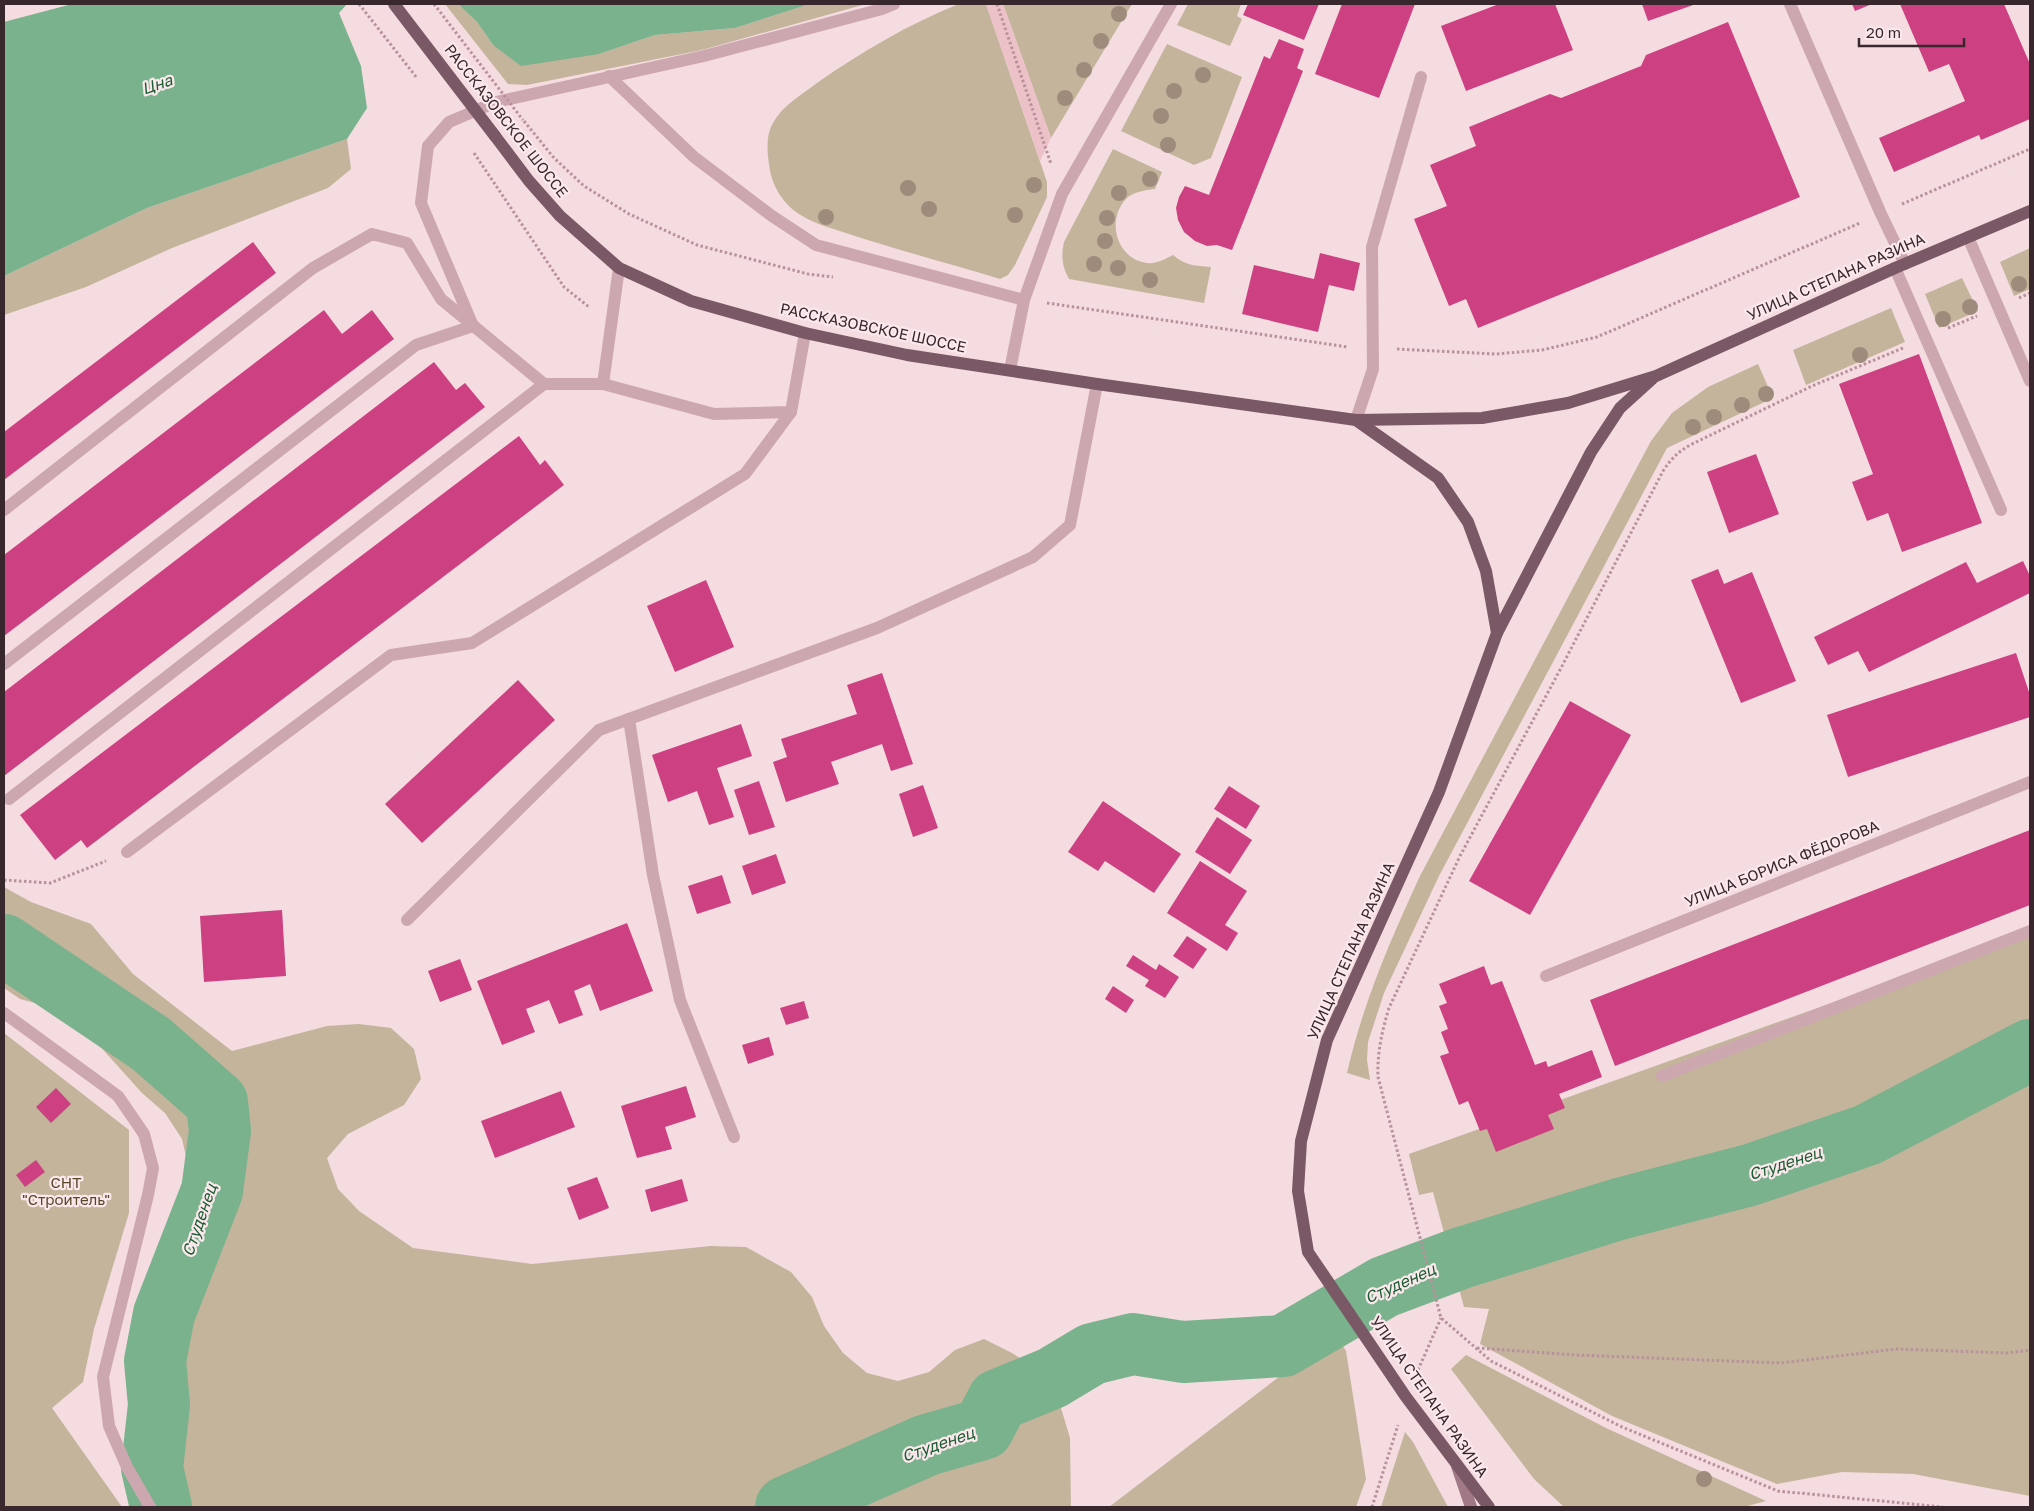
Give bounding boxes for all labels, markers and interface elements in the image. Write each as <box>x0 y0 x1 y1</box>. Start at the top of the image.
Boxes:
scale bar <box>1859 15 1964 47</box>
text: 20 m <box>1866 23 1901 41</box>
street label: РАССКАЗОВСКОЕ ШОССЕ <box>441 40 572 201</box>
water label: Цна <box>139 69 176 99</box>
street label: УЛИЦА СТЕПАНА РАЗИНА <box>1744 229 1927 323</box>
street label: РАССКАЗОВСКОЕ ШОССЕ <box>779 299 968 356</box>
street label: УЛИЦА БОРИСА ФЁДОРОВА <box>1682 816 1881 910</box>
street label: УЛИЦА СТЕПАНА РАЗИНА <box>1303 859 1397 1042</box>
water label: Студенец <box>1746 1142 1825 1184</box>
park label: СНТ "Строитель" <box>22 1173 110 1208</box>
water label: Студенец <box>177 1180 221 1259</box>
water label: Студенец <box>1361 1258 1440 1307</box>
street label: УЛИЦА СТЕПАНА РАЗИНА <box>1367 1312 1492 1481</box>
water label: Студенец <box>899 1422 978 1466</box>

